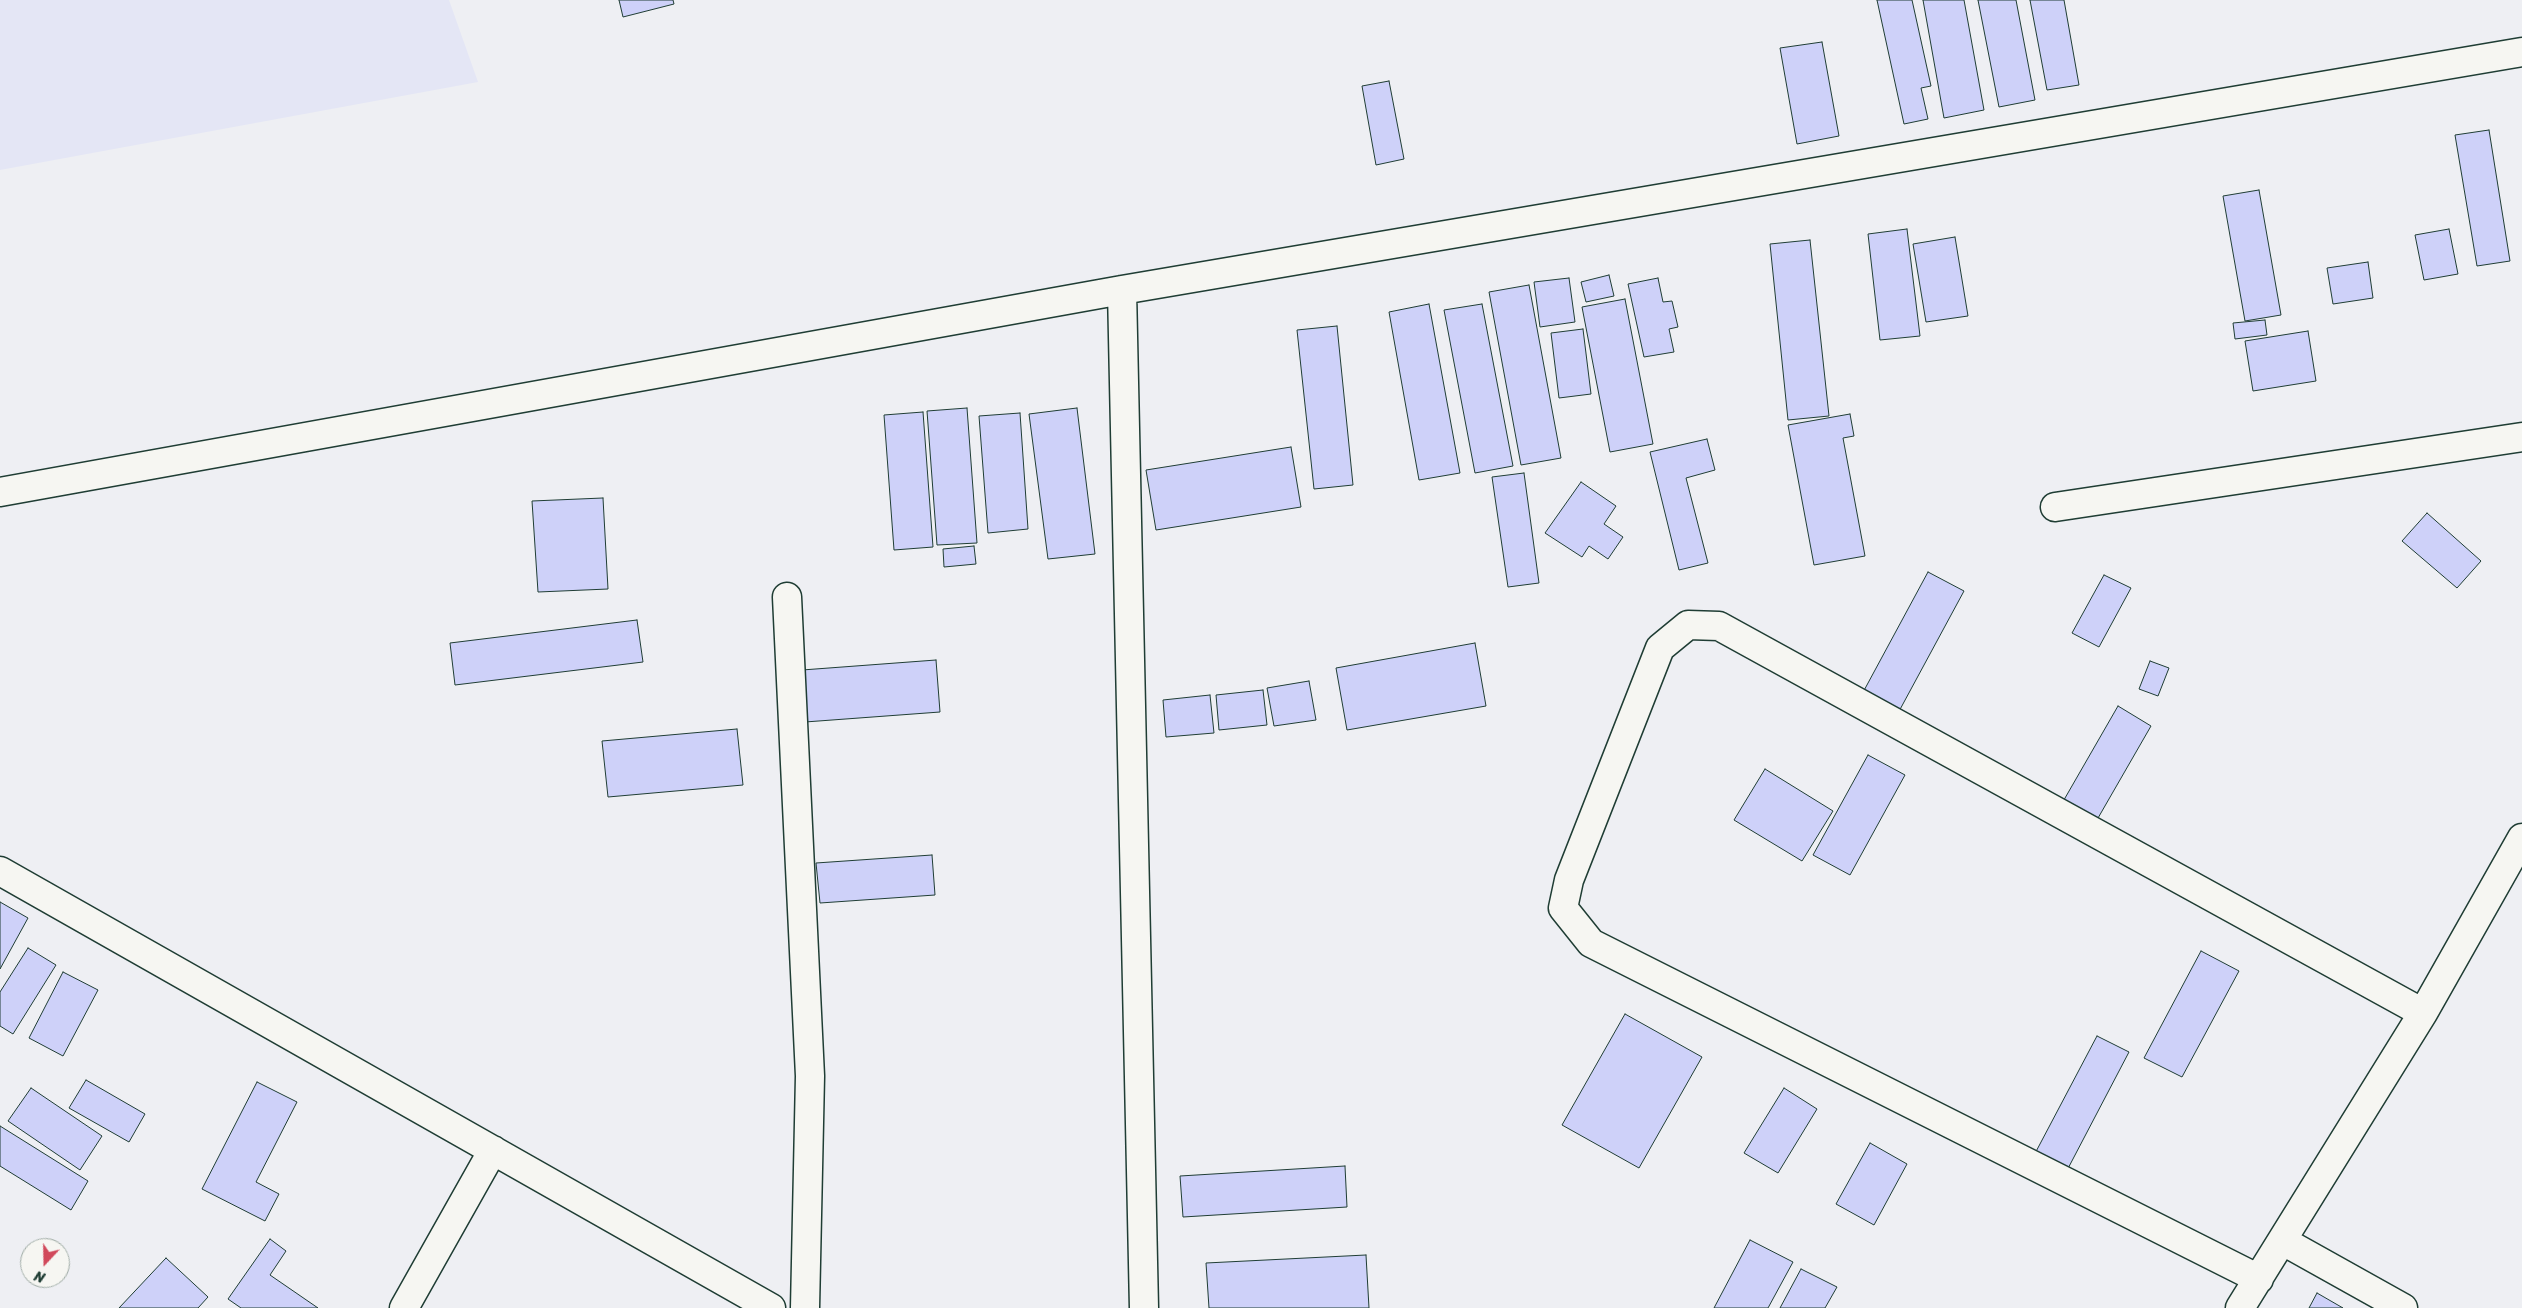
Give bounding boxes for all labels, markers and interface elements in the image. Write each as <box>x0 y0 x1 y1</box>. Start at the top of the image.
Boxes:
north arrow <box>20 1238 70 1288</box>
text: N <box>31 1263 49 1290</box>

